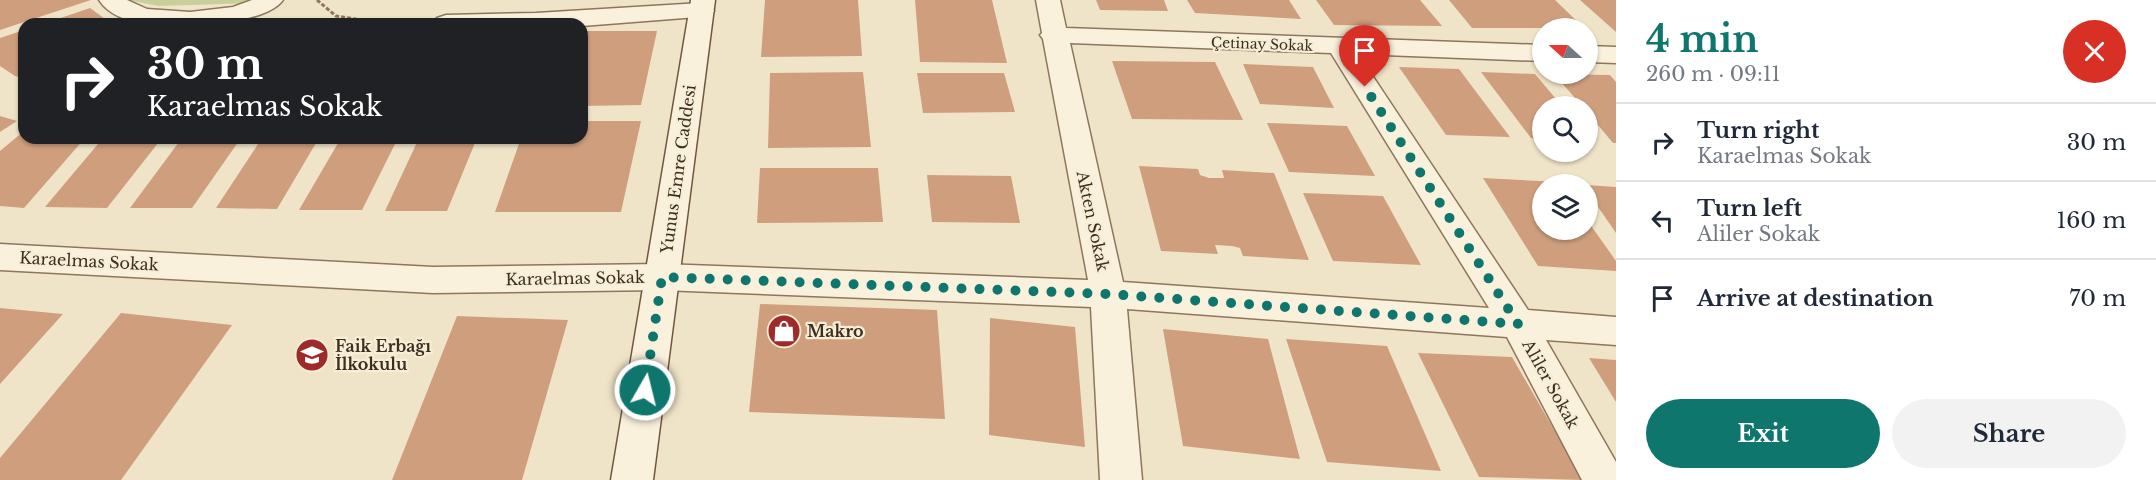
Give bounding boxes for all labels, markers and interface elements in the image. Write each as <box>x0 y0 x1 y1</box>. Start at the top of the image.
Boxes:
text: 4 min <box>1646 17 1758 62</box>
north arrow <box>1532 18 1598 84</box>
map controls <box>1532 18 1598 240</box>
button: close <box>2063 20 2126 83</box>
pin <box>1339 25 1390 87</box>
street label: Çetinay Sokak <box>1211 33 1314 55</box>
icon: arrive <box>1348 34 1381 67</box>
text: 30 m <box>147 38 263 90</box>
icon: right <box>48 42 126 120</box>
text: 260 m · 09:11 <box>1646 62 1781 86</box>
street label: Yunus Emre Caddesi <box>656 83 700 256</box>
text: Karaelmas Sokak <box>147 90 382 123</box>
button: search <box>1532 96 1598 162</box>
text: Turn right <box>1697 117 1819 144</box>
icon: right <box>1646 126 1679 159</box>
text: 30 m <box>2067 129 2126 156</box>
text: Karaelmas Sokak <box>1697 144 1871 168</box>
street label: Akten Sokak <box>1072 168 1113 273</box>
button: layers <box>1532 174 1598 240</box>
text: Turn left <box>1697 195 1802 222</box>
icon: left <box>1646 204 1679 237</box>
text: 160 m <box>2056 207 2126 234</box>
text: Aliler Sokak <box>1697 222 1820 246</box>
street label: Karaelmas Sokak <box>19 247 159 275</box>
street label: Karaelmas Sokak <box>505 267 645 289</box>
icon: arrive <box>1646 282 1679 315</box>
text: Arrive at destination <box>1697 285 1934 312</box>
text: 70 m <box>2069 285 2126 312</box>
shop icon: Makro <box>766 313 802 349</box>
place label: Makro <box>807 321 864 341</box>
street label: Aliler Sokak <box>1518 335 1584 432</box>
place label: Faik Erbağı İlkokulu <box>335 336 431 374</box>
school or university icon: Faik Erbağı İlkokulu <box>294 337 330 373</box>
position arrow <box>613 358 677 422</box>
button: Exit <box>1646 399 1880 468</box>
button: Share <box>1892 399 2126 468</box>

